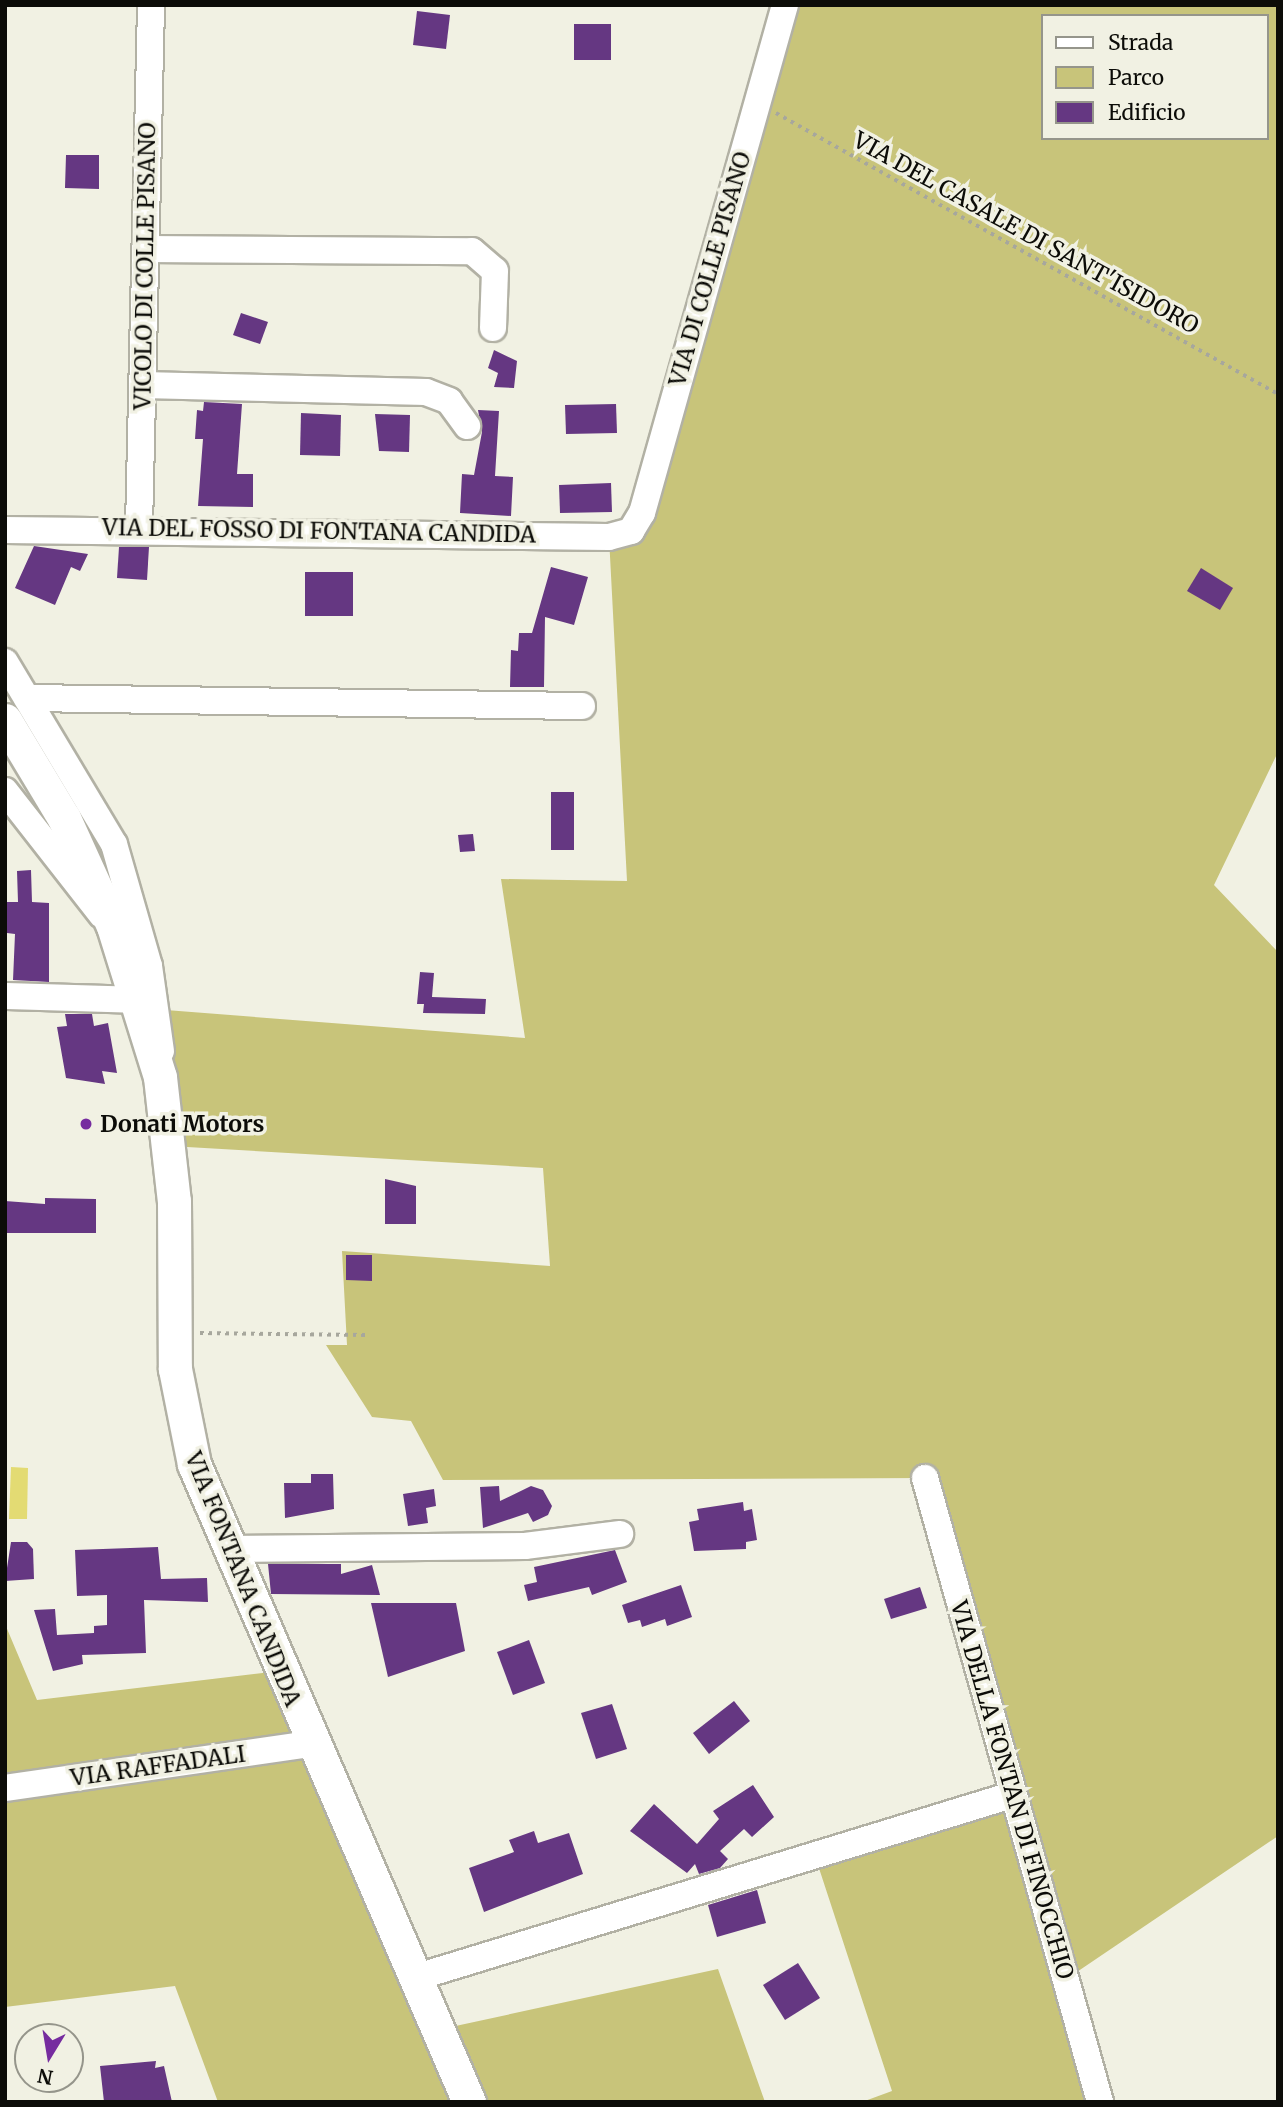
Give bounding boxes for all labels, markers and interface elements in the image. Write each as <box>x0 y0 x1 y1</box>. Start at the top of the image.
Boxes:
legend <box>1042 14 1269 140</box>
text: Strada <box>1108 29 1173 56</box>
text: Parco <box>1108 64 1164 91</box>
text: Edificio <box>1108 99 1185 126</box>
street label: VICOLO DI COLLE PISANO <box>129 122 161 410</box>
street label: VIA DEL CASALE DI SANT'ISIDORO <box>848 126 1204 340</box>
street label: VIA DI COLLE PISANO <box>663 149 757 389</box>
street label: VIA DEL FOSSO DI FONTANA CANDIDA <box>102 513 536 549</box>
place label: Donati Motors <box>100 1110 264 1138</box>
marker: Donati Motors <box>78 1116 94 1132</box>
street label: VIA FONTANA CANDIDA <box>179 1448 307 1710</box>
street label: VIA DELLA FONTAN DI FINOCCHIO <box>945 1598 1079 1982</box>
street label: VIA RAFFADALI <box>69 1740 247 1792</box>
north arrow <box>14 2023 84 2093</box>
text: N <box>36 2063 55 2090</box>

